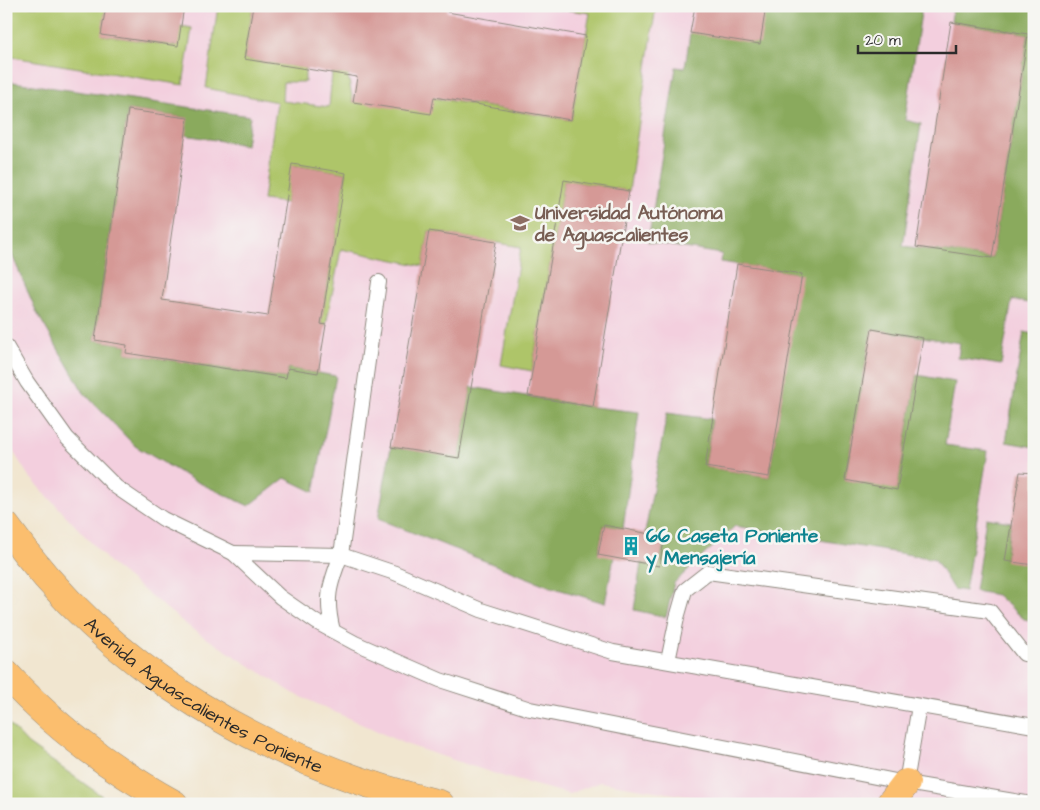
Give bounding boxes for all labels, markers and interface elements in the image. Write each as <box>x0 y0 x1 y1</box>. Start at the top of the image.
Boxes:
scale bar <box>858 22 955 54</box>
text: 20 m <box>865 30 901 51</box>
place label: Universidad Autónoma de Aguascalientes <box>534 200 723 250</box>
school or university icon: Universidad Autónoma de Aguascalientes <box>509 212 531 234</box>
place label: 66 Caseta Poniente y Mensajería <box>646 523 819 573</box>
building icon: 66 Caseta Poniente y Mensajería <box>620 535 642 557</box>
street label: Avenida Aguascalientes Poniente <box>78 611 327 781</box>

